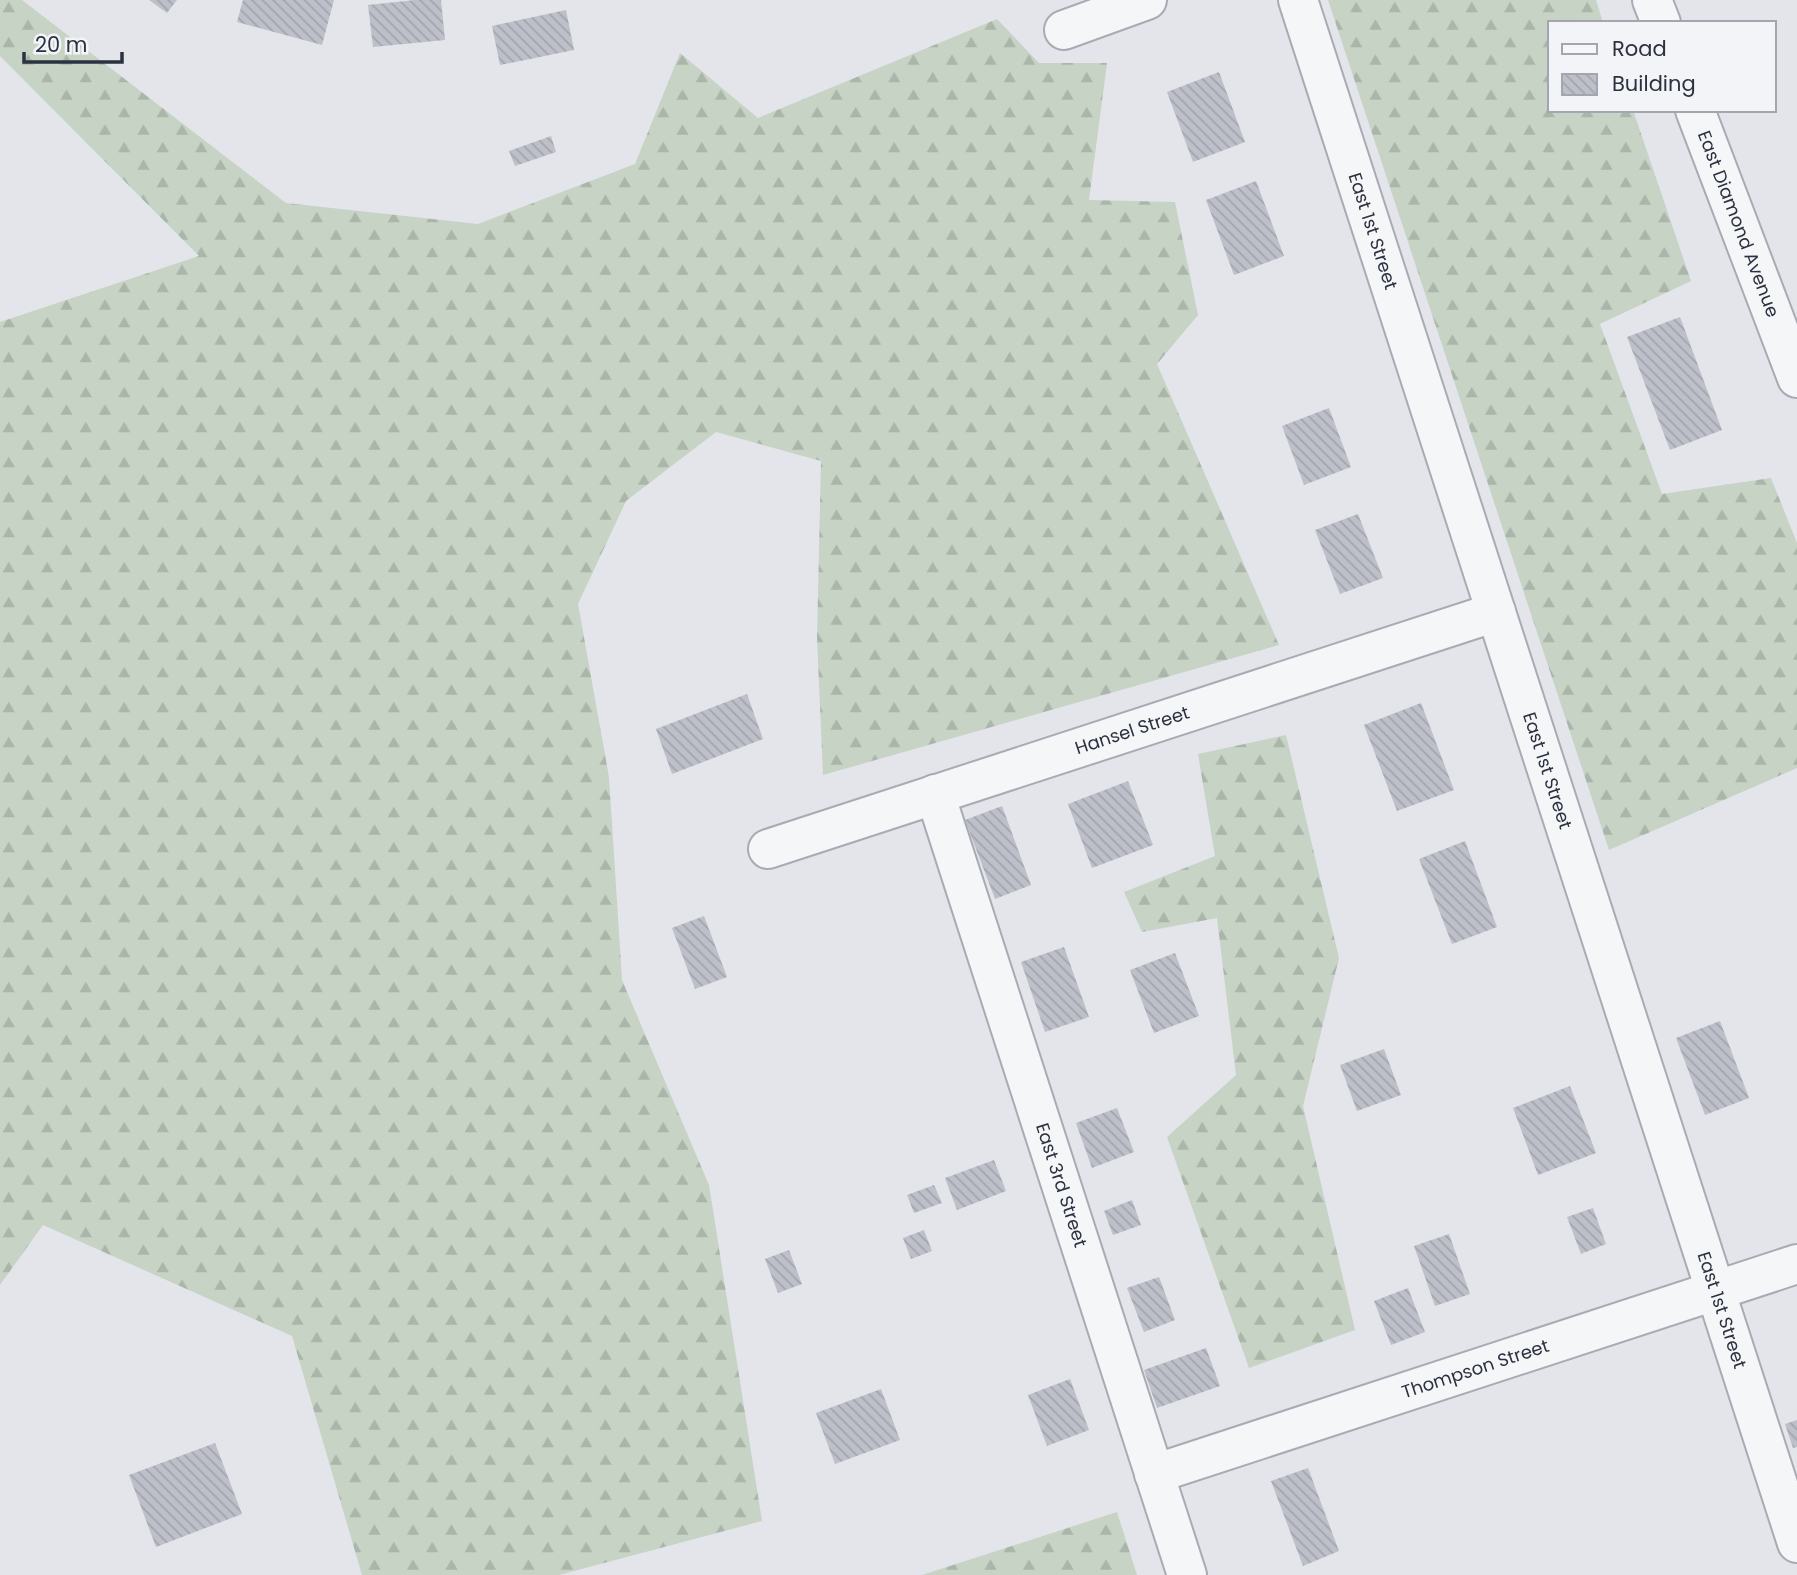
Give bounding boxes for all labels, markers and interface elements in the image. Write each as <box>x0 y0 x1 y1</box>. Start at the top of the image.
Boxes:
scale bar <box>24 21 122 65</box>
legend <box>1548 21 1776 112</box>
text: 20 m <box>35 30 88 59</box>
text: Road <box>1612 34 1667 63</box>
text: Building <box>1612 69 1696 98</box>
street label: East Diamond Avenue <box>1692 127 1786 321</box>
street label: East 1st Street <box>1343 169 1404 293</box>
street label: Hansel Street <box>1072 700 1192 760</box>
street label: East 1st Street <box>1517 709 1578 832</box>
street label: East 3rd Street <box>1030 1120 1093 1250</box>
street label: East 1st Street <box>1692 1248 1753 1372</box>
street label: Thompson Street <box>1398 1333 1552 1404</box>

